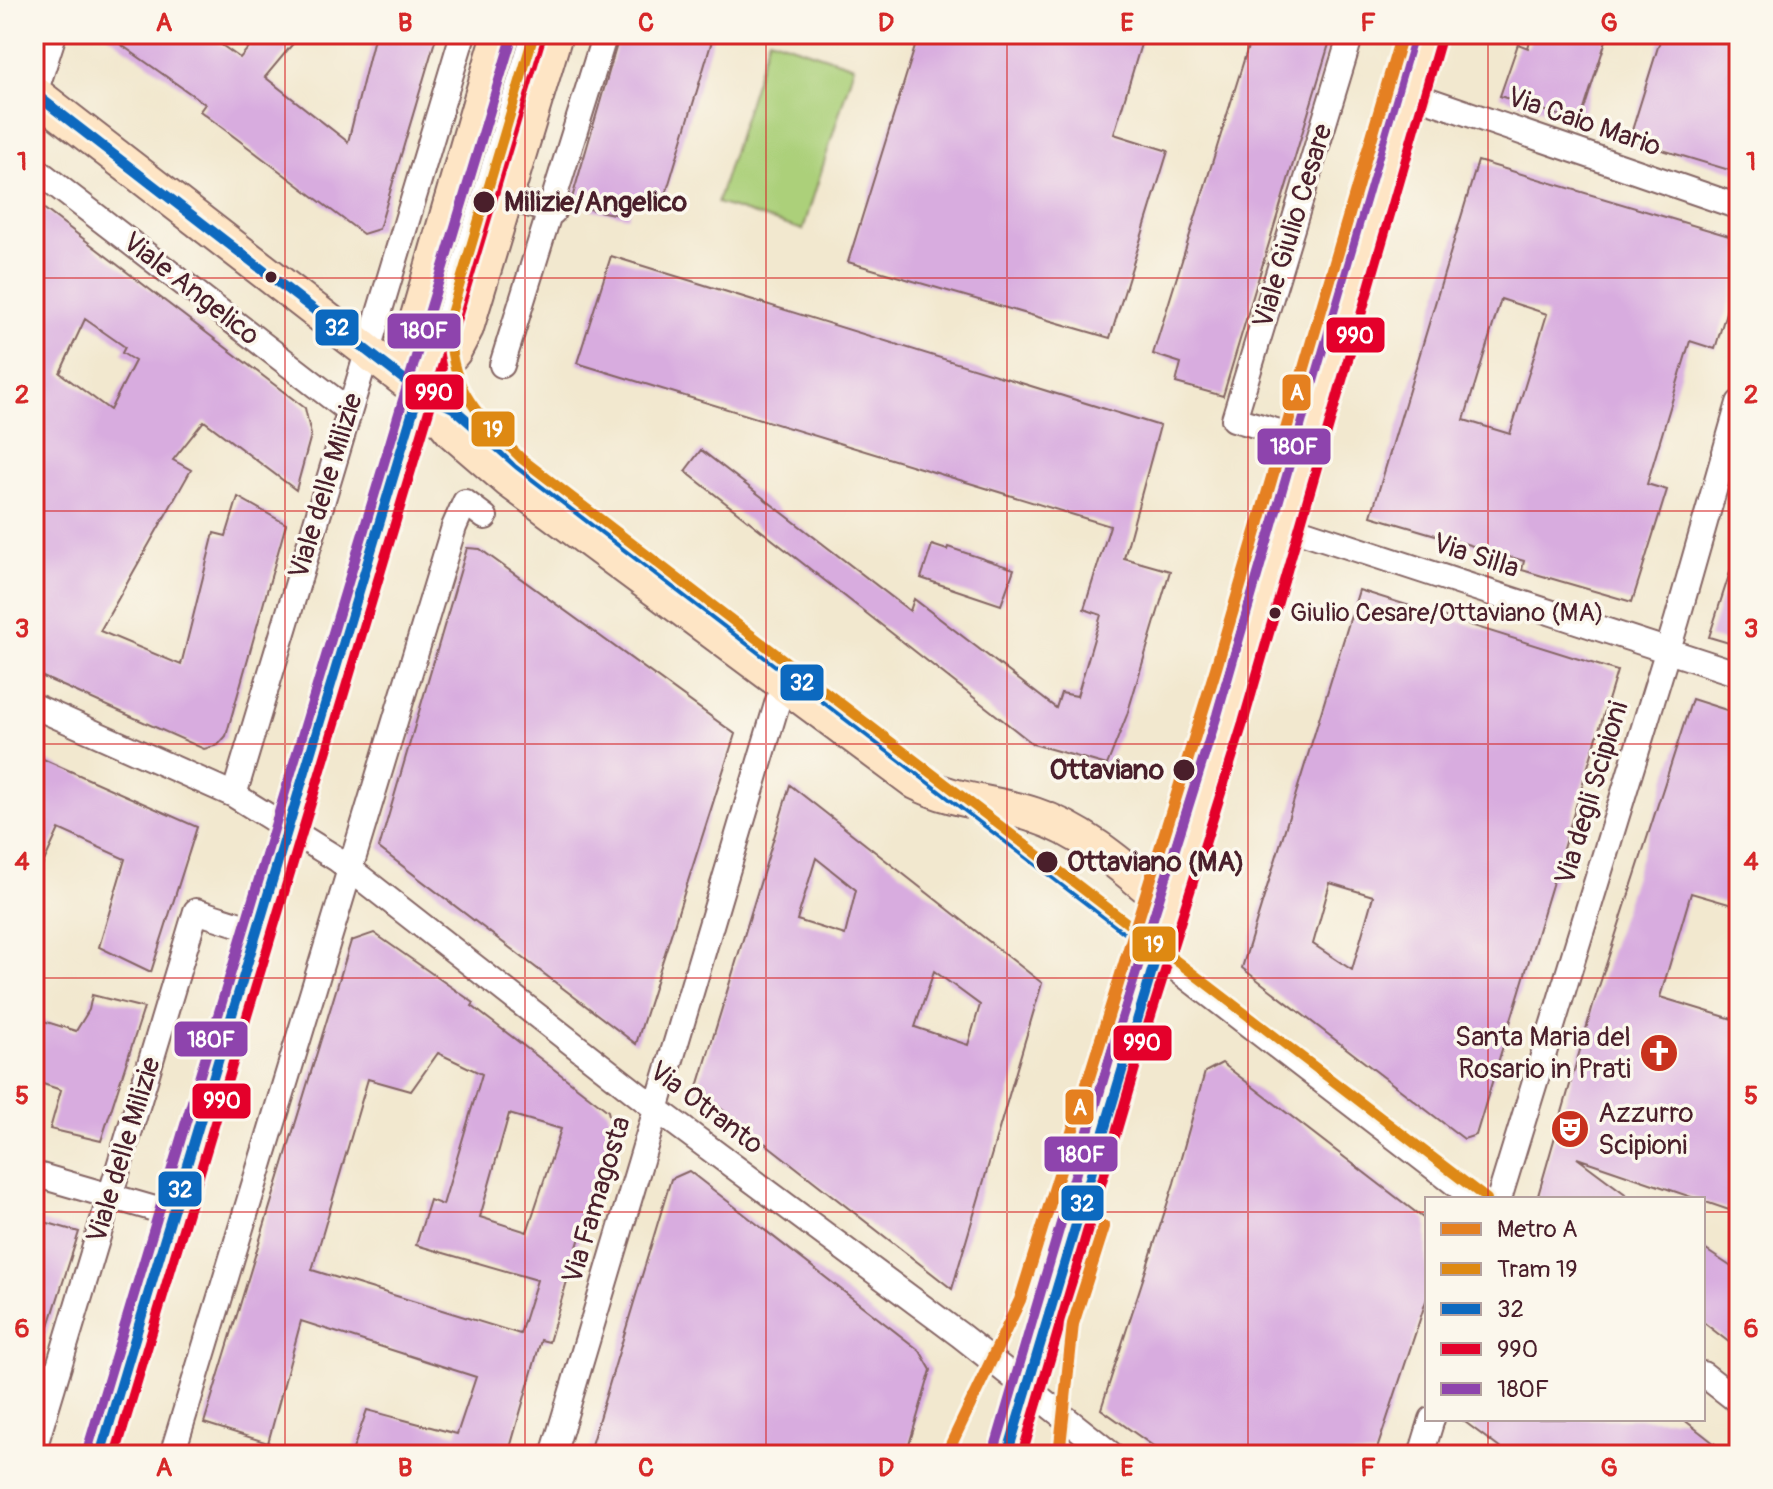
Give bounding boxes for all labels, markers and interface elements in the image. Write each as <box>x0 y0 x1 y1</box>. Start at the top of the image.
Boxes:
text: A <box>156 7 173 39</box>
text: B <box>398 7 412 39</box>
text: C <box>638 7 654 39</box>
text: D <box>878 7 894 39</box>
text: E <box>1120 7 1134 39</box>
text: F <box>1360 7 1376 39</box>
text: G <box>1600 7 1618 39</box>
street label: Via Caio Mario <box>1502 79 1666 165</box>
street label: Viale Giulio Cesare <box>1245 120 1341 332</box>
text: 1 <box>17 146 27 178</box>
text: 1 <box>1746 146 1756 178</box>
place label: Milizie/Angelico <box>504 185 687 220</box>
marker: Milizie/Angelico <box>471 189 497 215</box>
street label: Viale Angelico <box>116 225 266 353</box>
unlabelled marker <box>263 269 279 285</box>
line badge: 32 <box>314 308 360 347</box>
line badge: 180F <box>386 312 462 350</box>
text: 32 <box>325 314 349 342</box>
line badge: 990 <box>1325 316 1386 354</box>
text: 180F <box>400 317 448 345</box>
text: 990 <box>1336 322 1374 350</box>
line badge: 990 <box>404 373 465 411</box>
line badge: A <box>1281 373 1312 412</box>
text: 2 <box>15 379 29 411</box>
text: 990 <box>415 379 453 407</box>
text: A <box>1290 379 1305 407</box>
text: 2 <box>1744 379 1758 411</box>
street label: Viale delle Milizie <box>281 389 371 583</box>
line badge: 19 <box>470 410 516 448</box>
text: 19 <box>483 416 503 444</box>
line badge: 180F <box>1256 427 1332 466</box>
text: 180F <box>1270 433 1318 461</box>
street label: Via Silla <box>1429 526 1523 586</box>
place label: Giulio Cesare/Ottaviano (MA) <box>1290 597 1604 629</box>
marker: Giulio Cesare/Ottaviano (MA) <box>1267 605 1283 621</box>
text: 3 <box>15 613 29 645</box>
text: 3 <box>1744 613 1758 645</box>
line badge: 32 <box>779 663 825 702</box>
text: 32 <box>790 669 814 697</box>
street label: Via degli Scipioni <box>1548 697 1636 889</box>
place label: Ottaviano <box>1049 753 1164 788</box>
marker: Ottaviano <box>1171 757 1197 783</box>
place label: Ottaviano (MA) <box>1067 845 1245 880</box>
text: 4 <box>14 846 30 878</box>
text: 4 <box>1743 846 1759 878</box>
marker: Ottaviano (MA) <box>1034 849 1060 875</box>
line badge: 19 <box>1131 925 1177 963</box>
text: 19 <box>1144 931 1164 959</box>
line badge: 180F <box>173 1020 249 1058</box>
place label: Santa Maria del Rosario in Prati <box>1455 1020 1631 1087</box>
line badge: 990 <box>1112 1024 1173 1062</box>
text: 180F <box>187 1026 235 1054</box>
text: 990 <box>1123 1029 1161 1057</box>
church icon: Santa Maria del Rosario in Prati <box>1638 1032 1680 1074</box>
street label: Viale delle Milizie <box>79 1053 169 1247</box>
street label: Via Otranto <box>642 1054 770 1162</box>
text: 5 <box>15 1080 29 1112</box>
text: 5 <box>1744 1080 1758 1112</box>
line badge: 990 <box>191 1082 252 1120</box>
text: 990 <box>203 1087 241 1115</box>
line badge: A <box>1064 1088 1095 1126</box>
text: A <box>1073 1094 1088 1122</box>
place label: Azzurro Scipioni <box>1598 1096 1694 1163</box>
theatre icon: Azzurro Scipioni <box>1549 1108 1591 1150</box>
street label: Via Famagosta <box>555 1112 639 1288</box>
line badge: 180F <box>1043 1135 1119 1173</box>
text: 180F <box>1057 1141 1105 1169</box>
line badge: 32 <box>157 1170 203 1208</box>
text: 32 <box>168 1176 192 1204</box>
line badge: 32 <box>1060 1184 1105 1222</box>
text: 32 <box>1070 1190 1094 1218</box>
legend <box>1425 1197 1705 1421</box>
text: Metro A <box>1497 1215 1578 1244</box>
text: Tram 19 <box>1497 1255 1578 1284</box>
text: 32 <box>1497 1295 1524 1324</box>
text: 6 <box>14 1313 30 1345</box>
text: 6 <box>1743 1313 1759 1345</box>
text: 990 <box>1497 1335 1538 1364</box>
text: 180F <box>1497 1375 1549 1404</box>
text: A <box>156 1452 173 1484</box>
text: B <box>398 1452 412 1484</box>
text: C <box>638 1452 654 1484</box>
text: D <box>878 1452 894 1484</box>
text: E <box>1120 1452 1134 1484</box>
text: F <box>1360 1452 1376 1484</box>
text: G <box>1600 1452 1618 1484</box>

